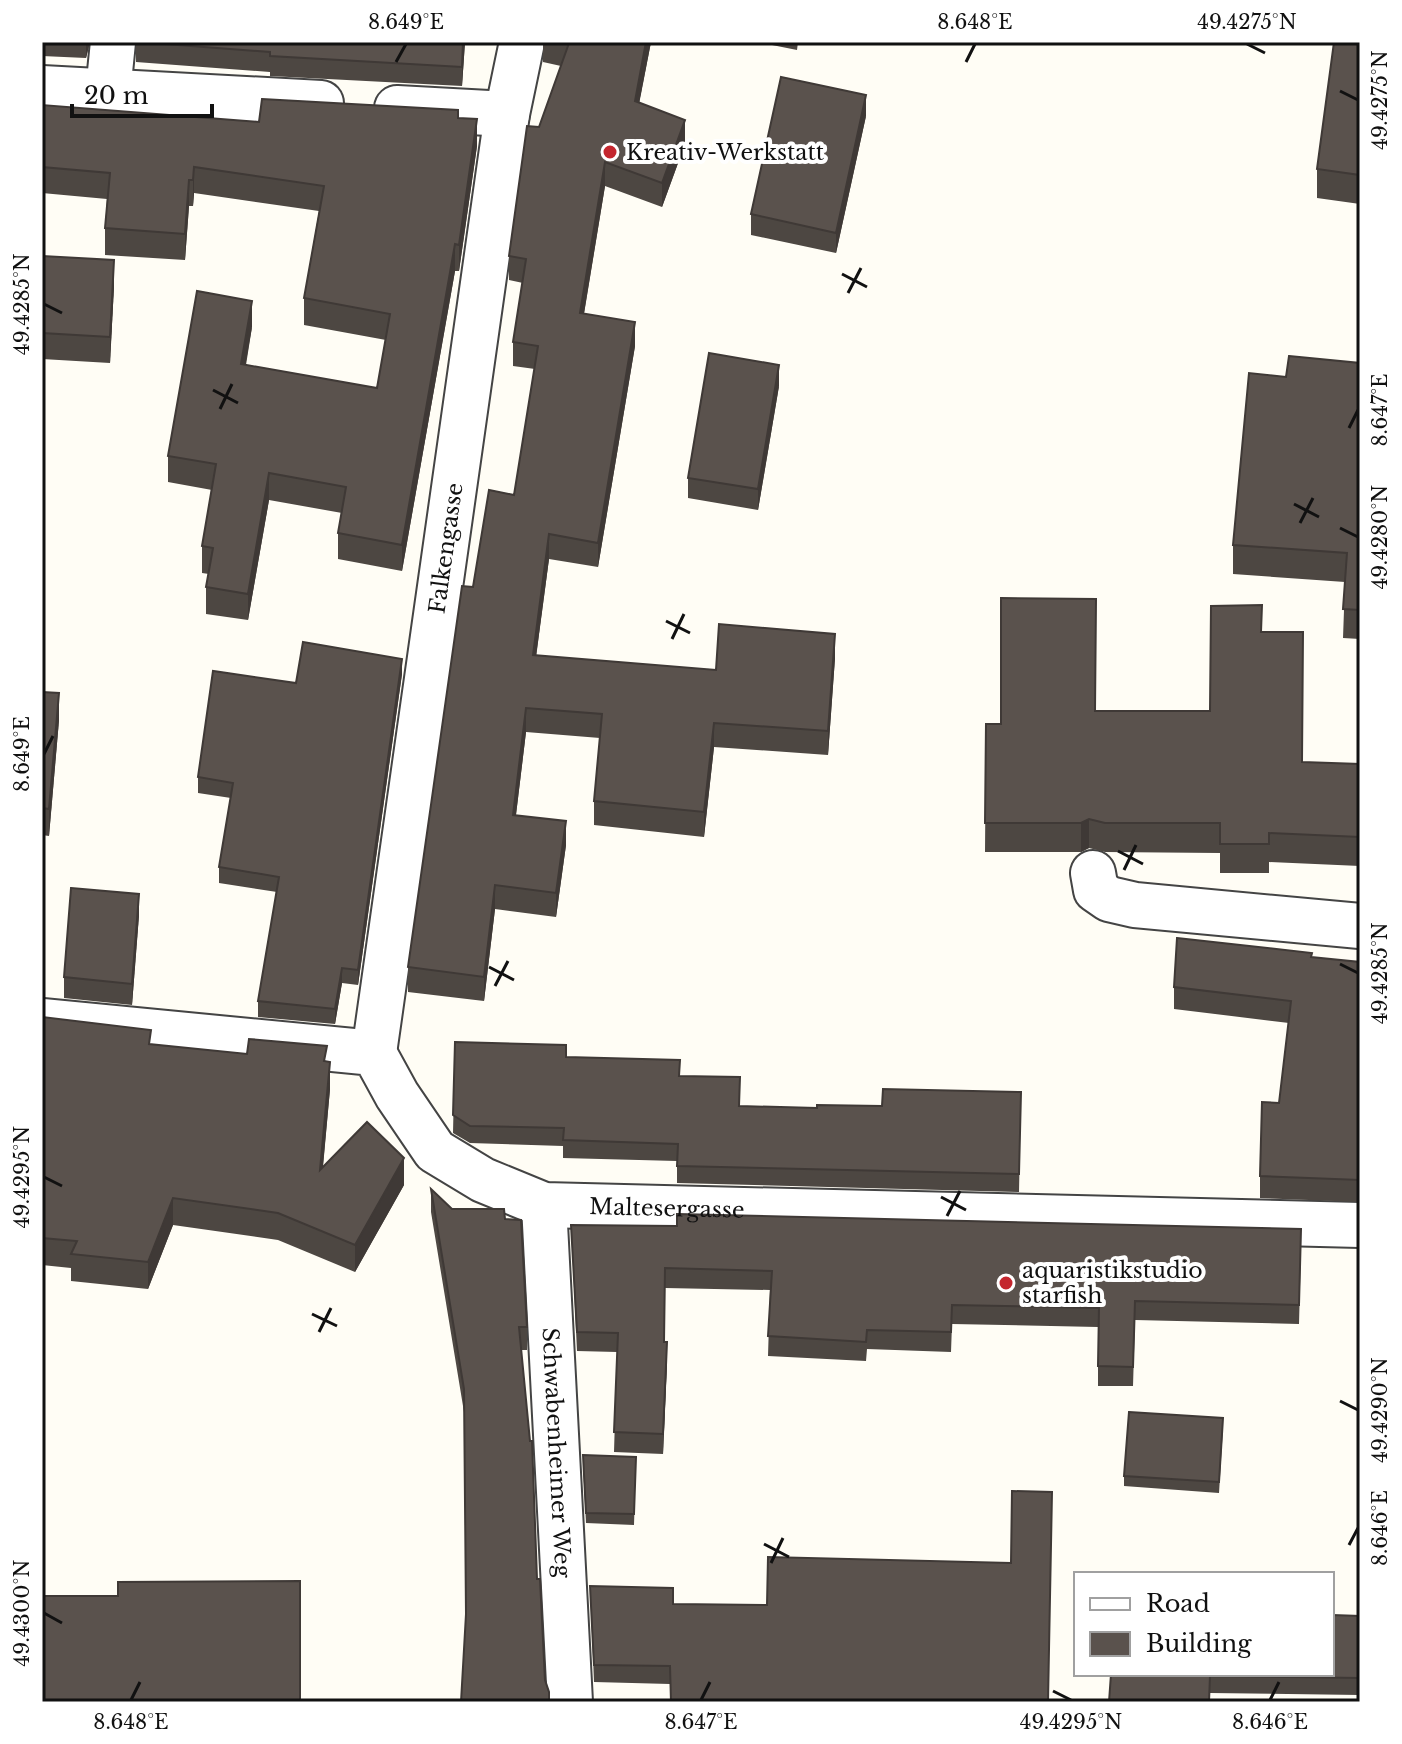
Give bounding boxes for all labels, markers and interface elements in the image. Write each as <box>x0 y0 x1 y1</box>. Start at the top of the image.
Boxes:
text: 8.649°E <box>368 10 444 34</box>
text: 8.648°E <box>937 10 1013 34</box>
text: 49.4275°N <box>1197 10 1297 34</box>
text: 49.4275°N <box>1368 50 1392 150</box>
scale bar <box>72 68 212 118</box>
text: 20 m <box>84 81 149 110</box>
place label: Kreativ-Werkstatt <box>626 139 825 166</box>
marker: Kreativ-Werkstatt <box>601 143 619 161</box>
text: 49.4285°N <box>10 253 34 355</box>
text: 8.647°E <box>1368 373 1392 447</box>
street label: Falkengasse <box>423 481 469 615</box>
text: 49.4280°N <box>1368 485 1392 589</box>
text: 8.649°E <box>10 716 34 792</box>
text: 49.4285°N <box>1368 922 1392 1024</box>
text: 49.4295°N <box>10 1126 34 1228</box>
street label: Maltesergasse <box>589 1193 745 1224</box>
place label: aquaristikstudio starfish <box>1022 1257 1203 1309</box>
marker: aquaristikstudio starfish <box>997 1274 1015 1292</box>
street label: Schwabenheimer Weg <box>536 1327 577 1579</box>
text: 49.4290°N <box>1368 1357 1392 1463</box>
text: 8.646°E <box>1368 1490 1392 1566</box>
text: 49.4300°N <box>10 1560 34 1666</box>
legend <box>1074 1572 1334 1676</box>
text: Road <box>1146 1589 1210 1618</box>
text: Building <box>1146 1629 1252 1658</box>
text: 8.648°E <box>93 1710 169 1734</box>
text: 8.647°E <box>664 1710 738 1734</box>
text: 49.4295°N <box>1020 1710 1122 1734</box>
text: 8.646°E <box>1232 1710 1308 1734</box>

